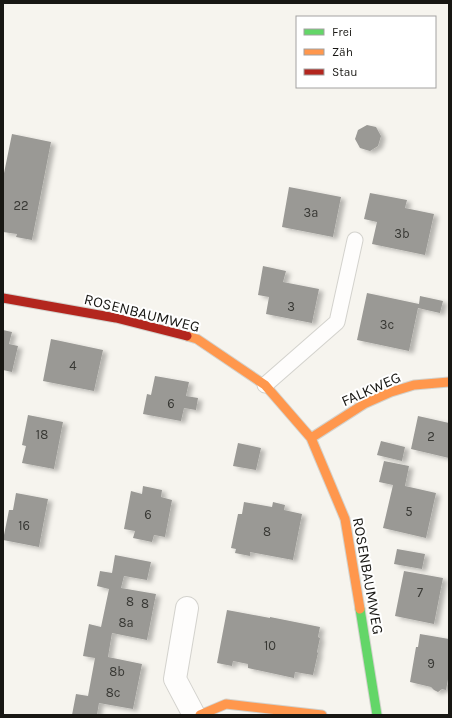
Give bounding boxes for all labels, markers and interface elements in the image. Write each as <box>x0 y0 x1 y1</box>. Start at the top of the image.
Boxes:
legend <box>296 16 436 88</box>
text: Frei <box>332 25 352 39</box>
text: Zäh <box>332 45 353 59</box>
text: Stau <box>332 65 358 79</box>
house number: 22 <box>13 198 29 213</box>
house number: 3a <box>304 205 318 220</box>
house number: 3b <box>394 226 410 241</box>
street label: ROSENBAUMWEG <box>82 290 202 336</box>
house number: 3 <box>287 299 295 314</box>
house number: 3c <box>380 317 394 332</box>
house number: 4 <box>69 358 77 373</box>
street label: FALKWEG <box>338 368 404 410</box>
house number: 6 <box>167 396 175 411</box>
house number: 18 <box>36 427 48 442</box>
house number: 2 <box>427 429 435 444</box>
house number: 5 <box>405 504 413 519</box>
house number: 6 <box>144 507 152 522</box>
street label: ROSENBAUMWEG <box>349 516 387 636</box>
house number: 16 <box>18 518 30 533</box>
house number: 8 <box>263 524 271 539</box>
house number: 7 <box>417 585 423 600</box>
house number: 8 <box>126 594 134 609</box>
house number: 8 <box>141 596 149 611</box>
house number: 8a <box>118 615 134 630</box>
house number: 10 <box>264 638 276 653</box>
house number: 9 <box>427 656 435 671</box>
house number: 8b <box>109 664 125 679</box>
house number: 8c <box>106 685 120 700</box>

